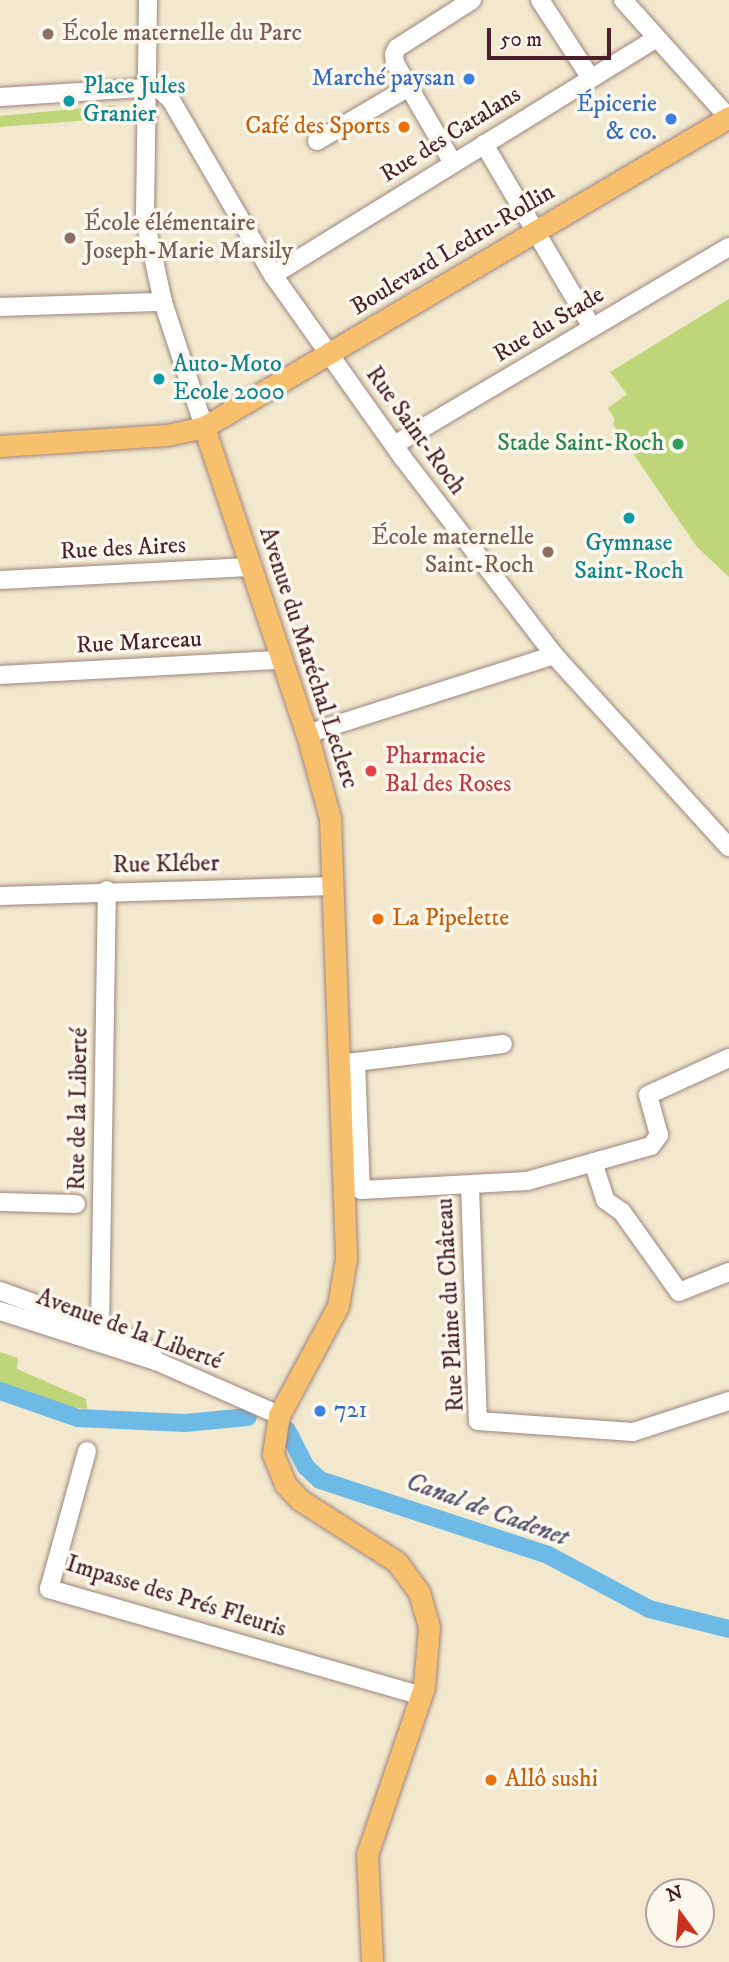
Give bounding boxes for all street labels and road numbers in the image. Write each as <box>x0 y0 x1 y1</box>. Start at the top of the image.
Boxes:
street label: Rue des Catalans <box>376 80 526 190</box>
street label: Boulevard Ledru-Rollin <box>346 178 560 322</box>
street label: Rue du Stade <box>489 281 609 369</box>
street label: Rue Saint-Roch <box>359 361 471 501</box>
street label: Avenue du Maréchal Leclerc <box>252 524 364 792</box>
street label: Rue des Aires <box>59 531 187 567</box>
street label: Rue Marceau <box>75 625 203 661</box>
street label: Rue Kléber <box>112 850 220 880</box>
street label: Rue de la Liberté <box>63 1027 95 1191</box>
street label: Rue Plaine du Château <box>431 1197 471 1413</box>
street label: Avenue de la Liberté <box>32 1283 226 1377</box>
street label: Impasse des Prés Fleuris <box>62 1550 290 1644</box>

